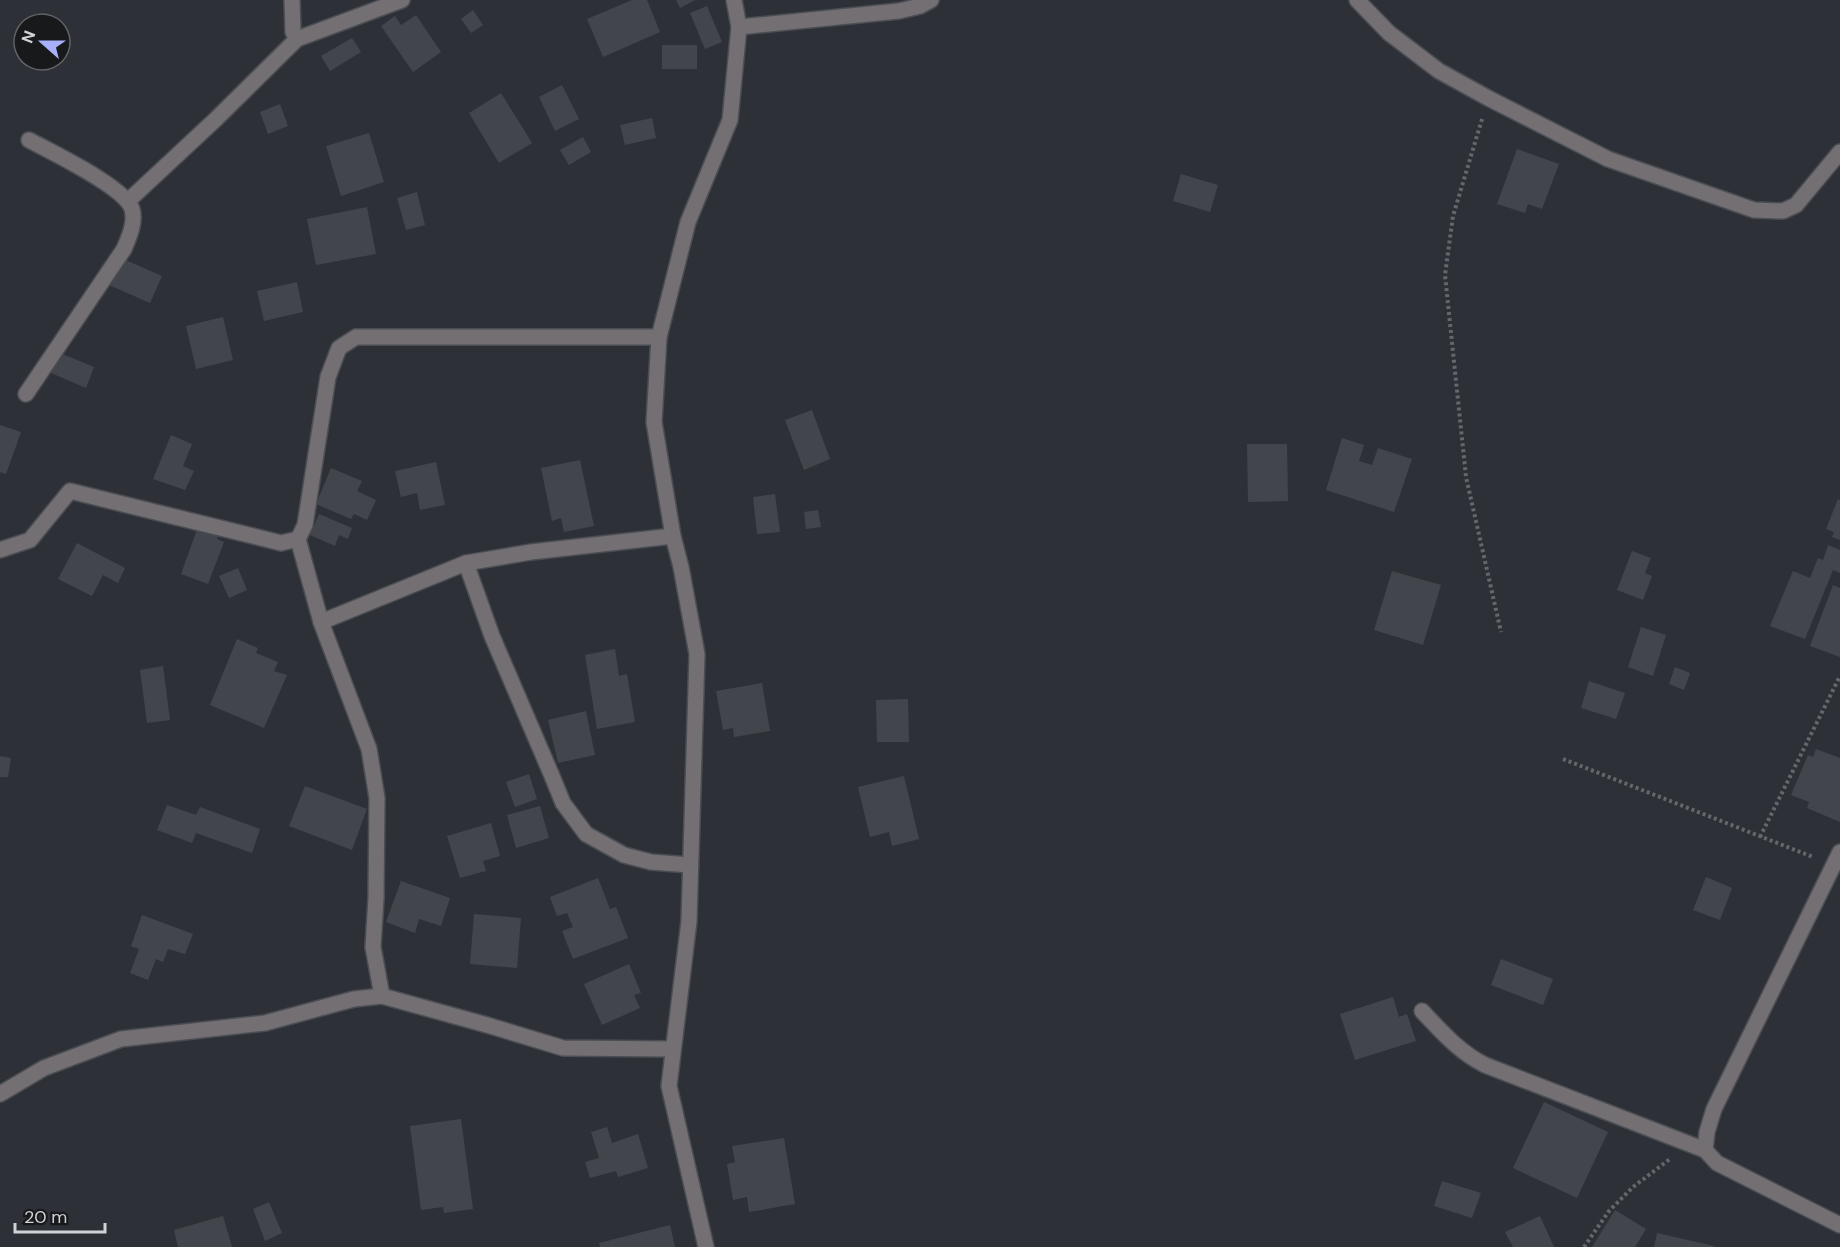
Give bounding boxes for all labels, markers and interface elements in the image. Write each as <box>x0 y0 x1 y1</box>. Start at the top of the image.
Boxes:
north arrow <box>12 12 72 72</box>
text: N <box>17 28 40 46</box>
scale bar <box>15 1196 105 1234</box>
text: 20 m <box>24 1205 67 1229</box>

